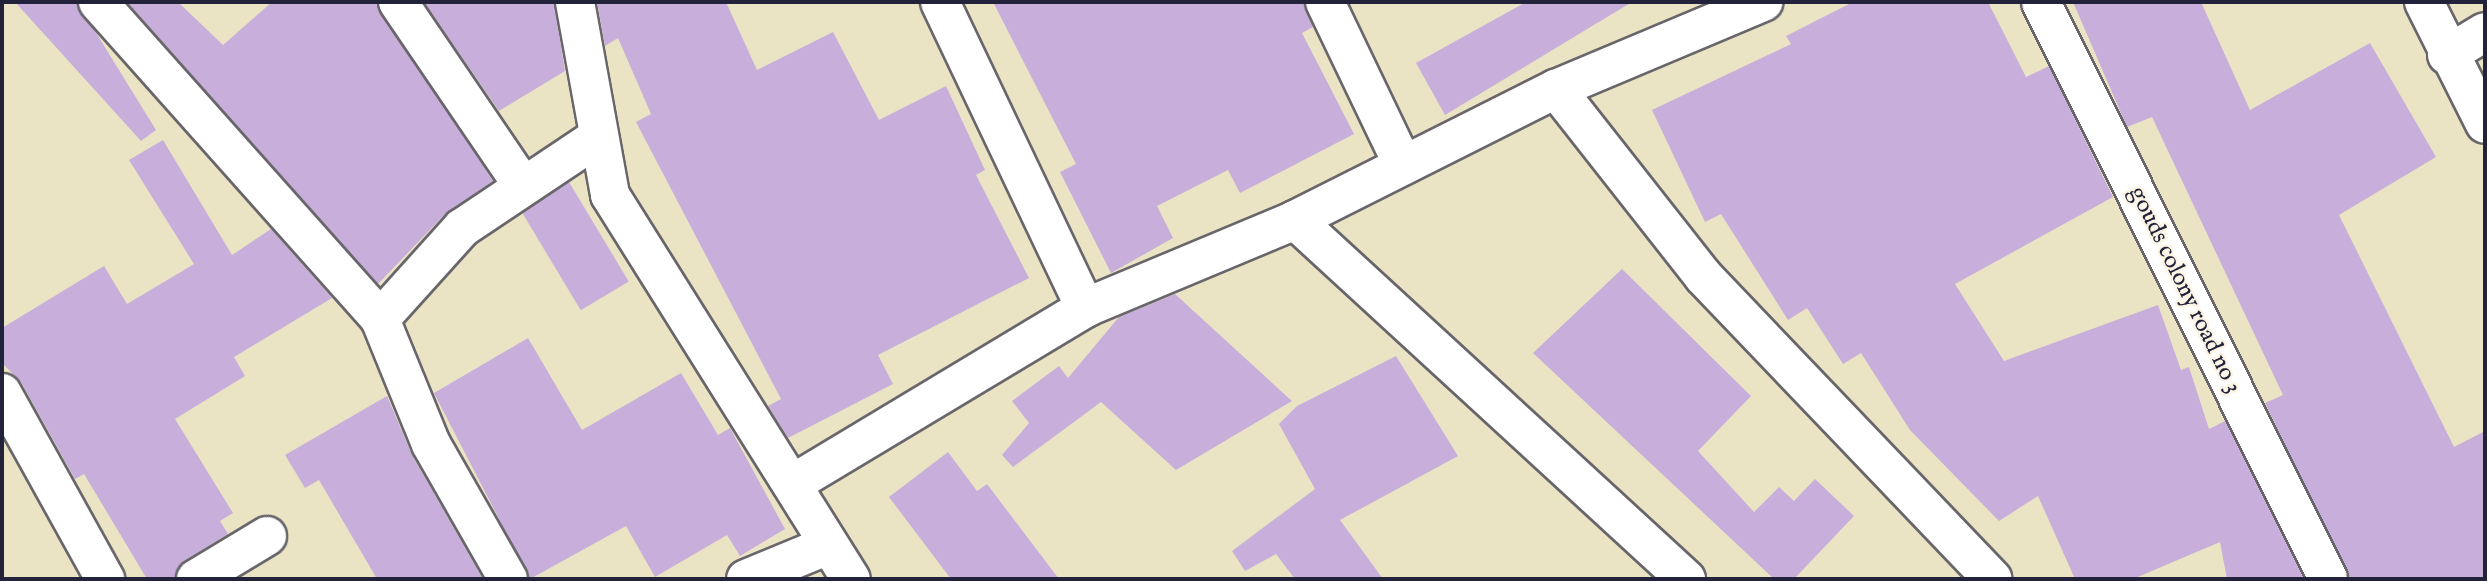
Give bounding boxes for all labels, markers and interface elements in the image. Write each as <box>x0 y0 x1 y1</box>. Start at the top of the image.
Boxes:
street label: gouds colony road no 3 <box>2122 182 2248 398</box>

